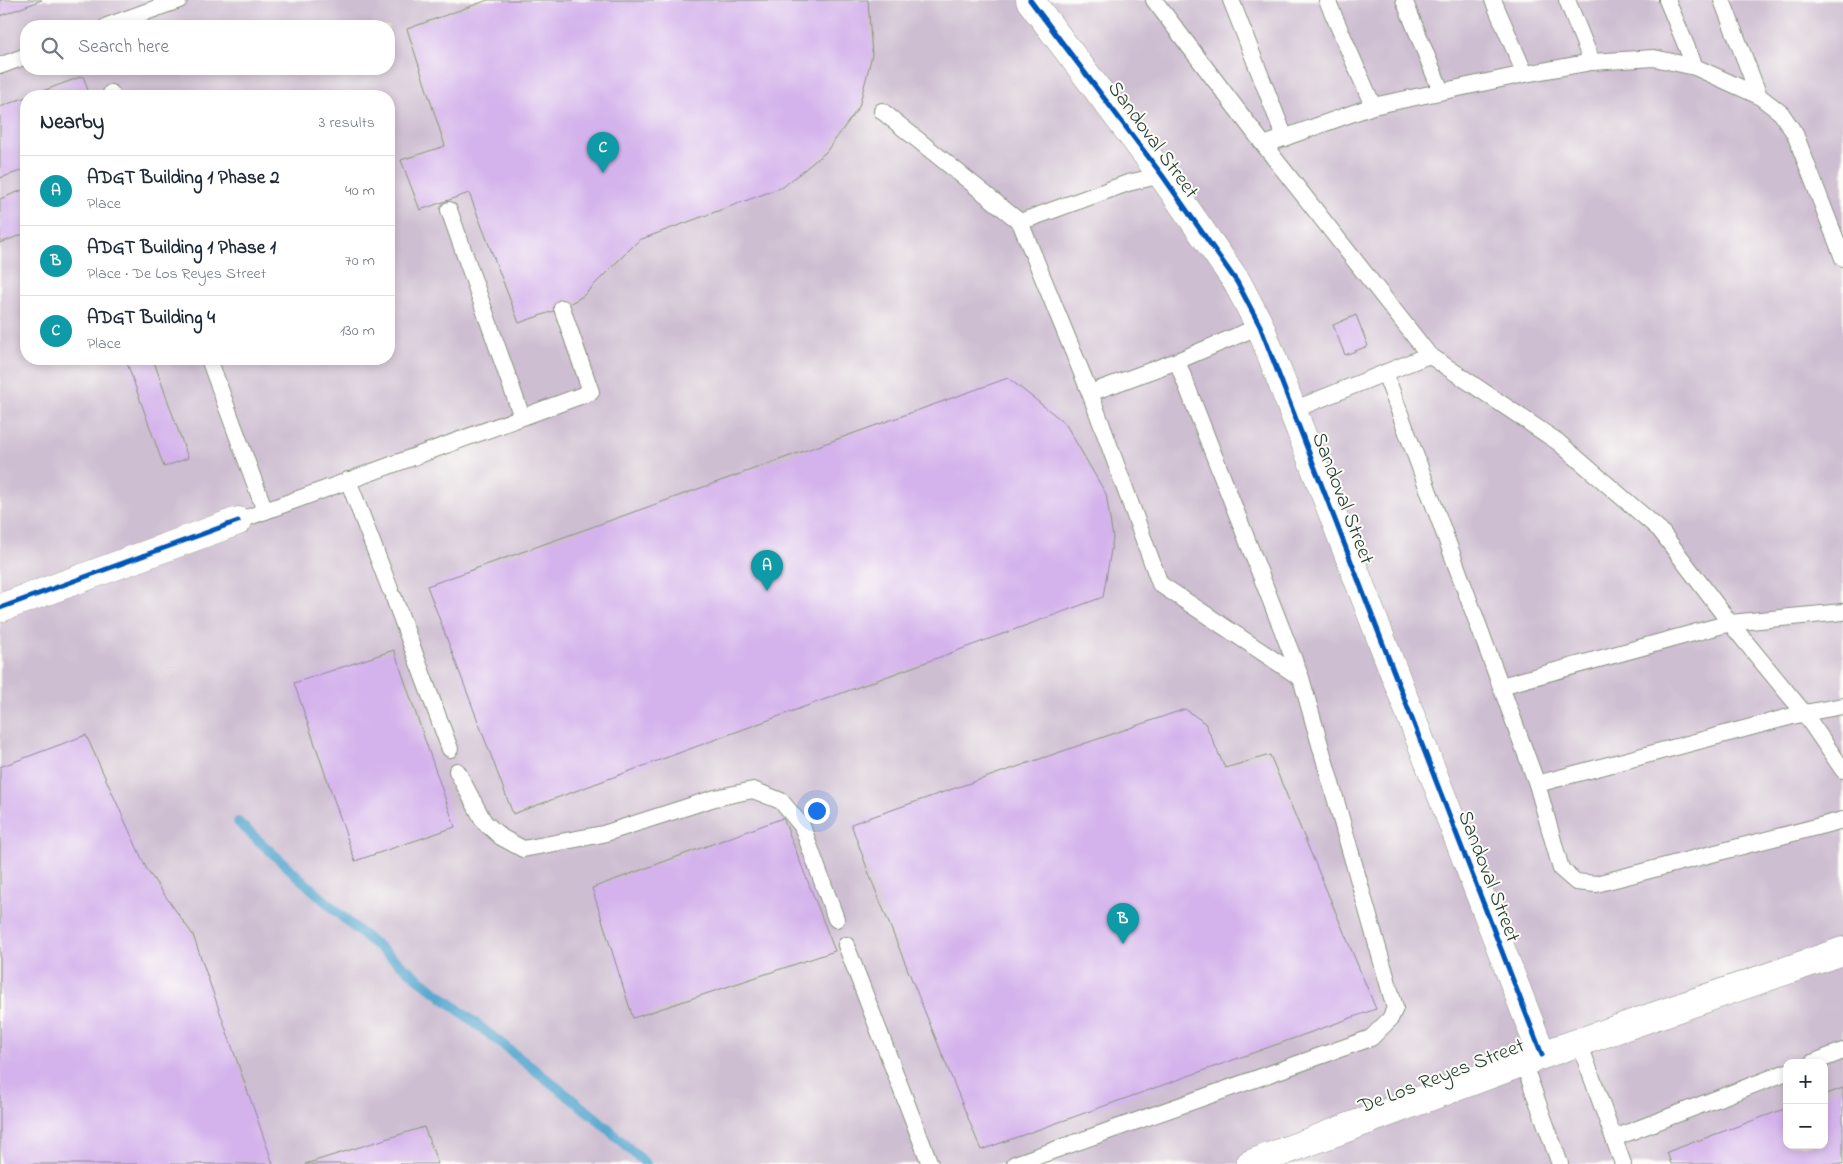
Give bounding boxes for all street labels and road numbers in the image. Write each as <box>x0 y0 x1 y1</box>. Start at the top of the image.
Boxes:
street label: Sandoval Street <box>1099 75 1205 205</box>
street label: Sandoval Street <box>1303 428 1381 569</box>
street label: Sandoval Street <box>1449 806 1527 947</box>
street label: De Los Reyes Street <box>1353 1031 1530 1125</box>

